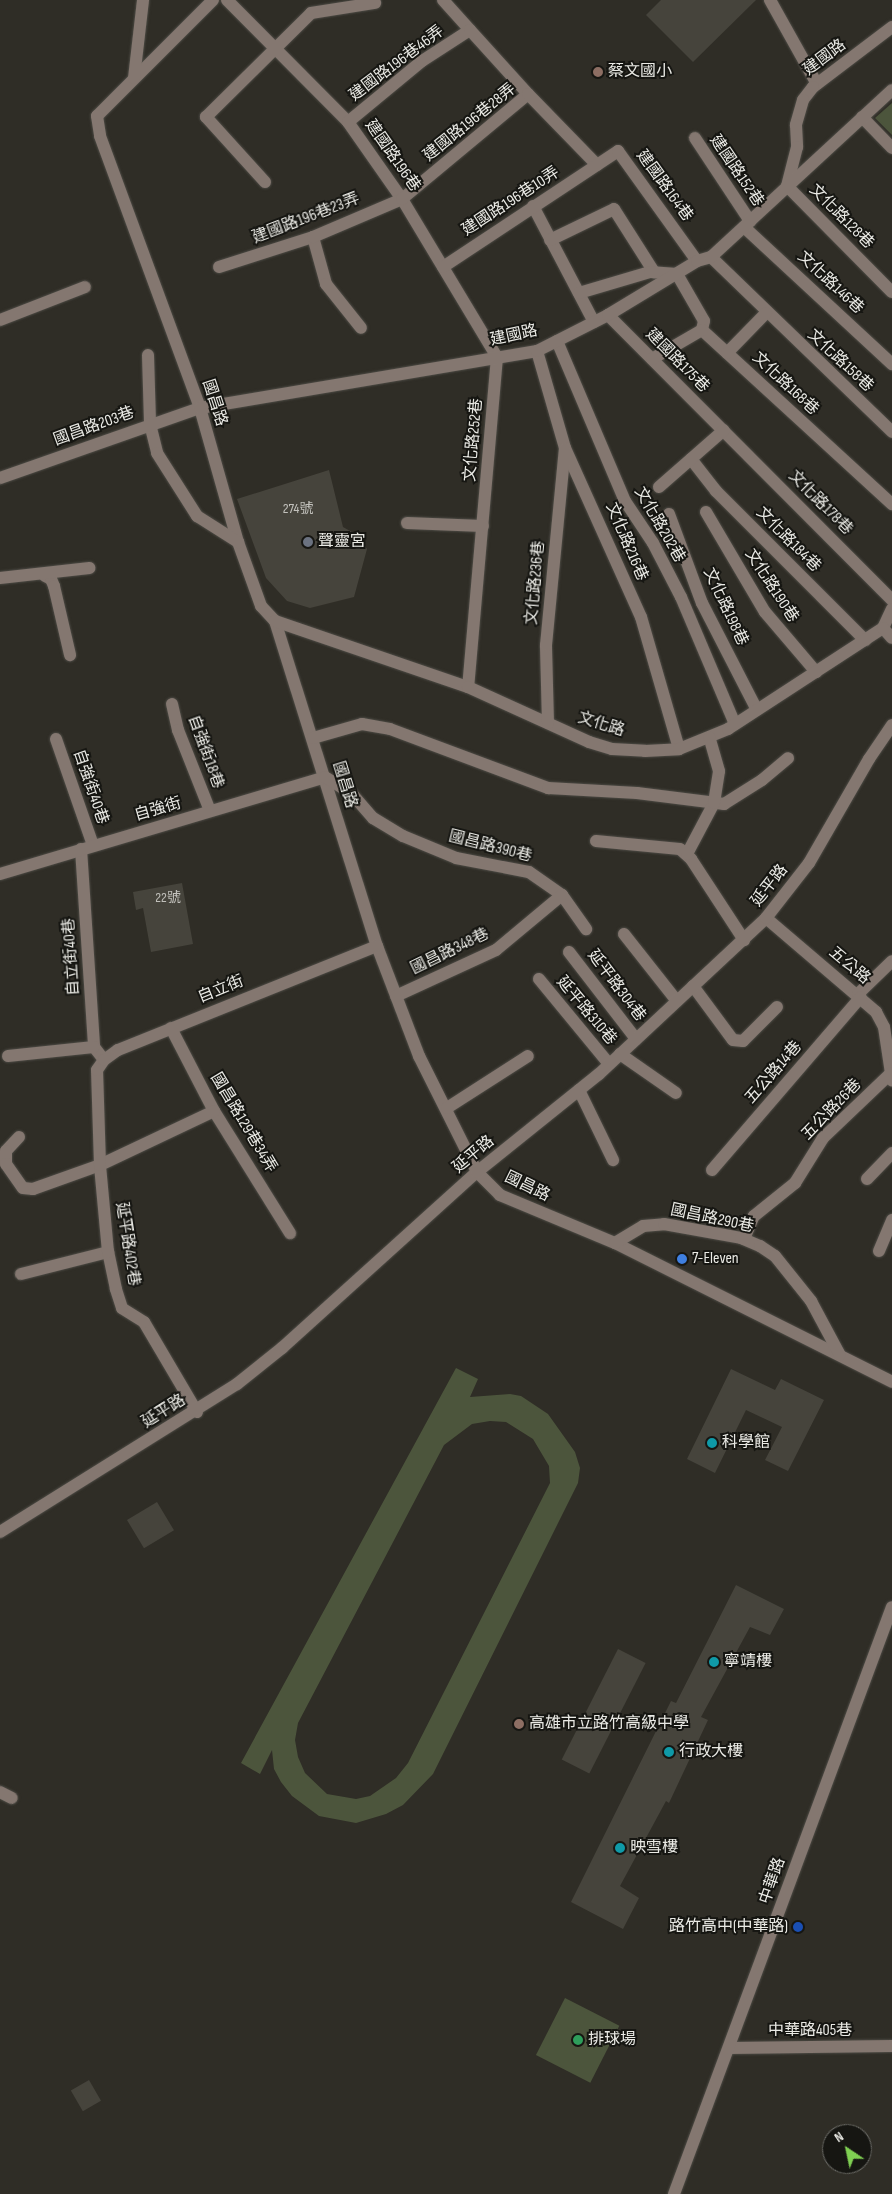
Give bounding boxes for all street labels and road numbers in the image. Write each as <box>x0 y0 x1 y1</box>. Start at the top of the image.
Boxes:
street label: 建國路196巷46弄 <box>346 22 448 106</box>
street label: 建國路 <box>800 36 850 80</box>
street label: 建國路196巷28弄 <box>420 80 520 166</box>
street label: 建國路196巷 <box>360 116 424 196</box>
street label: 建國路152巷 <box>705 131 767 211</box>
street label: 建國路164巷 <box>632 147 696 225</box>
street label: 建國路196巷10弄 <box>459 163 563 241</box>
street label: 文化路128巷 <box>805 181 877 253</box>
street label: 建國路196巷23弄 <box>250 190 362 248</box>
street label: 文化路146巷 <box>793 248 867 318</box>
street label: 建國路 <box>489 322 539 350</box>
street label: 建國路175巷 <box>641 325 713 397</box>
street label: 文化路158巷 <box>803 326 877 396</box>
street label: 文化路168巷 <box>748 348 822 420</box>
street label: 國昌路 <box>197 377 231 429</box>
street label: 文化路252巷 <box>461 398 487 482</box>
street label: 國昌路203巷 <box>51 404 137 450</box>
street label: 文化路178巷 <box>784 467 856 539</box>
street label: 文化路202巷 <box>630 484 688 566</box>
street label: 文化路216巷 <box>601 500 651 584</box>
street label: 文化路184巷 <box>752 504 824 576</box>
street label: 文化路236巷 <box>523 540 549 626</box>
street label: 文化路190巷 <box>740 546 802 626</box>
street label: 文化路198巷 <box>699 565 751 649</box>
street label: 文化路 <box>575 709 627 741</box>
street label: 自強街18巷 <box>183 713 227 791</box>
street label: 自強街40巷 <box>68 747 112 827</box>
street label: 國昌路 <box>328 759 360 811</box>
street label: 自強街 <box>132 794 184 826</box>
street label: 國昌路390巷 <box>446 827 534 867</box>
street label: 延平路 <box>748 861 792 911</box>
street label: 自立街40巷 <box>60 918 84 996</box>
street label: 國昌路348巷 <box>408 925 492 979</box>
street label: 五公路 <box>824 943 874 989</box>
street label: 延平路304巷 <box>583 946 649 1026</box>
street label: 自立街 <box>195 972 247 1008</box>
street label: 延平路310巷 <box>552 973 620 1049</box>
street label: 五公路14巷 <box>742 1038 806 1108</box>
street label: 國昌路129巷34弄 <box>206 1070 280 1176</box>
street label: 五公路26巷 <box>798 1075 866 1145</box>
street label: 延平路 <box>449 1132 499 1178</box>
street label: 國昌路 <box>501 1168 553 1206</box>
street label: 延平路402巷 <box>111 1201 143 1287</box>
street label: 國昌路290巷 <box>669 1201 755 1237</box>
street label: 延平路 <box>139 1391 189 1433</box>
street label: 中華路 <box>756 1855 790 1907</box>
street label: 中華路405巷 <box>768 2021 852 2041</box>

